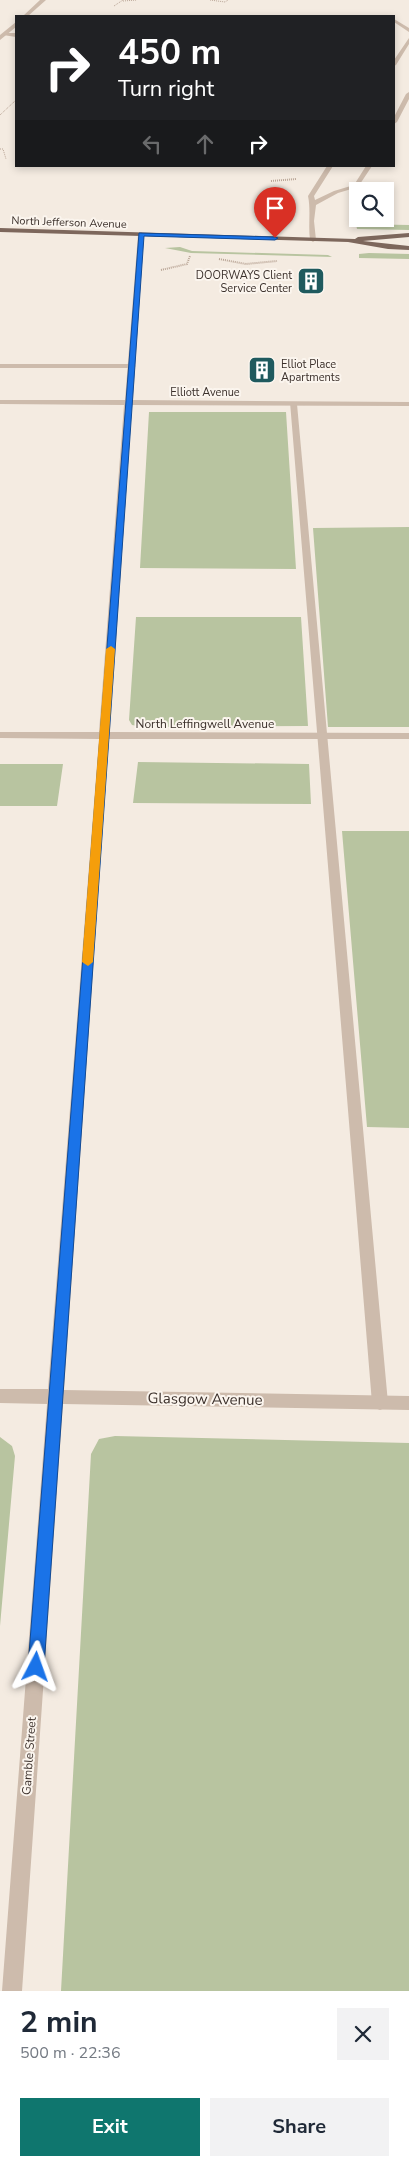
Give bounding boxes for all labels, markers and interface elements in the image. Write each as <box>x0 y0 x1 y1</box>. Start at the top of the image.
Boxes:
text: 450 m <box>118 29 221 76</box>
icon: right <box>35 35 100 100</box>
text: Turn right <box>118 74 214 104</box>
icon: left <box>138 130 166 158</box>
icon: ahead <box>191 130 219 158</box>
icon: right <box>244 130 272 158</box>
map controls <box>349 182 394 227</box>
button: search <box>349 182 394 227</box>
pin <box>254 187 296 238</box>
icon: arrive <box>261 194 289 222</box>
street label: North Jefferson Avenue <box>11 213 127 232</box>
building icon: DOORWAYS Client Service Center <box>296 266 326 296</box>
place label: DOORWAYS Client Service Center <box>196 268 292 296</box>
building icon: Elliot Place Apartments <box>247 355 277 385</box>
place label: Elliot Place Apartments <box>281 357 340 385</box>
street label: Elliott Avenue <box>170 385 240 400</box>
street label: North Leffingwell Avenue <box>136 716 274 732</box>
street label: Glasgow Avenue <box>147 1388 263 1410</box>
position arrow <box>9 1640 61 1692</box>
street label: Gamble Street <box>18 1716 40 1795</box>
text: 2 min <box>20 2002 98 2043</box>
button: close <box>337 2008 389 2060</box>
text: 500 m · 22:36 <box>20 2042 121 2064</box>
button: Exit <box>20 2098 200 2156</box>
button: Share <box>210 2098 389 2156</box>

